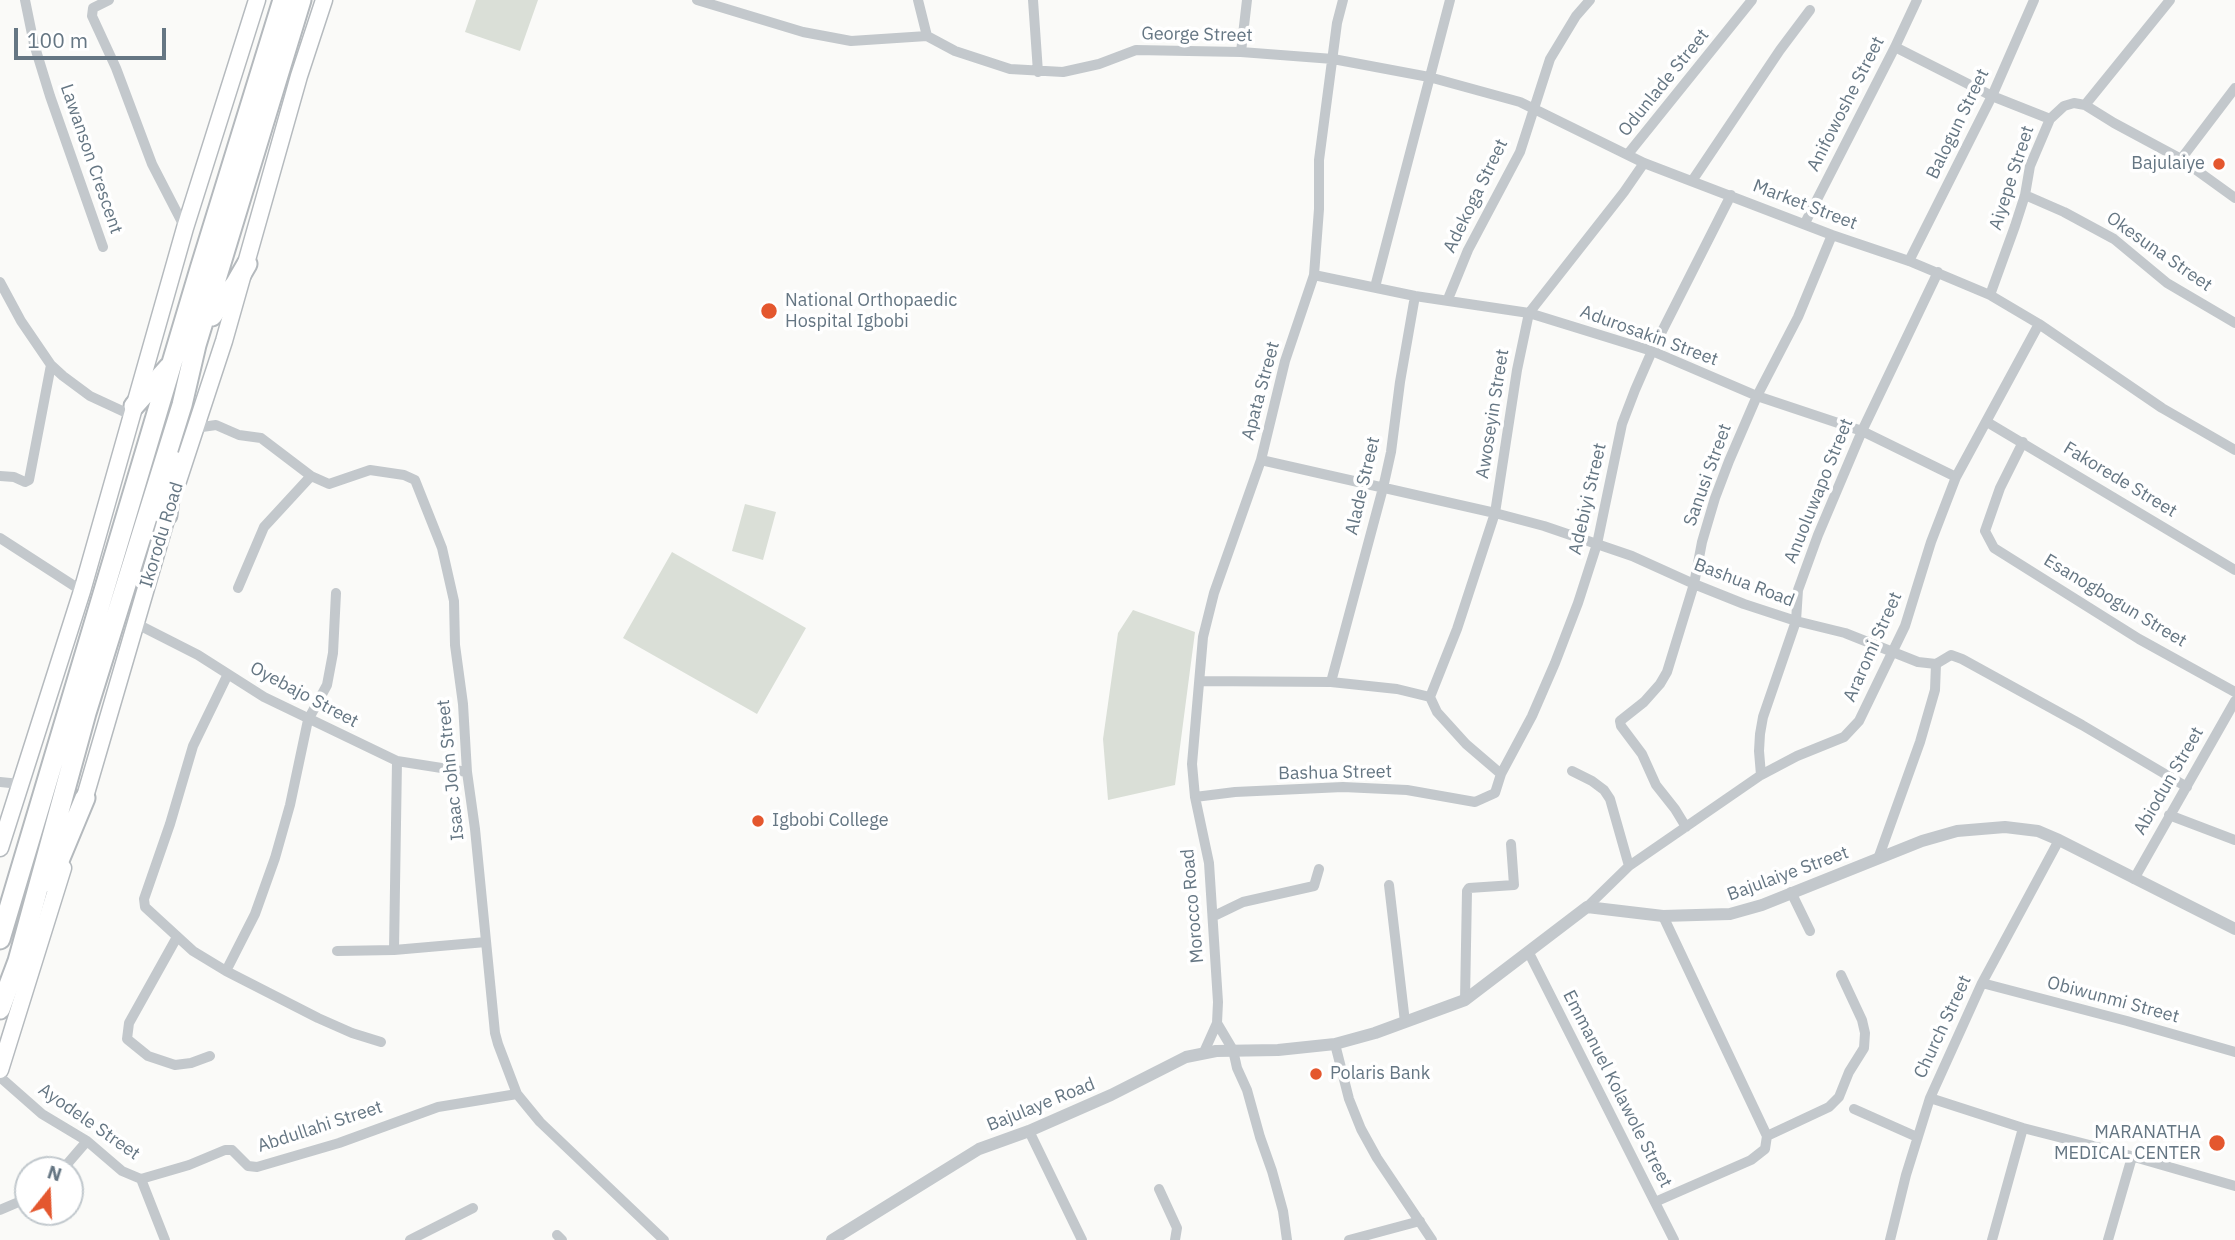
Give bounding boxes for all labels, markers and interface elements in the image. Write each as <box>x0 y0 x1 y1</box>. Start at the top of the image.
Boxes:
scale bar <box>18 14 170 58</box>
street label: George Street <box>1141 23 1253 47</box>
street label: Odunlade Street <box>1614 25 1714 141</box>
text: 100 m <box>27 26 88 54</box>
street label: Anifowoshe Street <box>1803 33 1889 175</box>
street label: Balogun Street <box>1922 65 1994 183</box>
street label: Lawanson Crescent <box>55 81 127 237</box>
street label: Aiyepe Street <box>1985 123 2039 233</box>
street label: Adekoga Street <box>1439 136 1513 256</box>
place label: Bajulaiye <box>2131 153 2205 175</box>
marker: Bajulaiye <box>2211 156 2227 172</box>
street label: Market Street <box>1750 175 1860 235</box>
street label: Okesuna Street <box>2102 208 2216 296</box>
place label: National Orthopaedic Hospital Igbobi <box>785 290 957 332</box>
marker: National Orthopaedic Hospital Igbobi <box>759 301 779 321</box>
street label: Adurosakin Street <box>1577 301 1721 371</box>
street label: Apata Street <box>1237 339 1285 443</box>
street label: Awoseyin Street <box>1472 348 1514 480</box>
street label: Anuoluwapo Street <box>1780 415 1858 567</box>
street label: Sanusi Street <box>1679 421 1737 529</box>
street label: Alade Street <box>1341 435 1385 537</box>
street label: Fakorede Street <box>2059 438 2181 522</box>
street label: Adebiyi Street <box>1565 441 1611 557</box>
street label: Ikorodu Road <box>136 480 188 590</box>
street label: Esanogbogun Street <box>2040 550 2190 652</box>
street label: Bashua Road <box>1691 554 1797 612</box>
street label: Araromi Street <box>1839 589 1907 705</box>
street label: Oyebajo Street <box>246 657 362 733</box>
street label: Isaac John Street <box>433 698 469 842</box>
street label: Abiodun Street <box>2129 723 2209 839</box>
street label: Bashua Street <box>1278 761 1392 785</box>
place label: Igbobi College <box>772 810 889 832</box>
marker: Igbobi College <box>750 813 766 829</box>
street label: Bajulaiye Street <box>1724 842 1852 906</box>
street label: Morocco Road <box>1177 848 1209 964</box>
street label: Church Street <box>1910 972 1976 1082</box>
street label: Obiwunmi Street <box>2045 972 2181 1028</box>
street label: Emmanuel Kolawole Street <box>1558 987 1676 1191</box>
place label: Polaris Bank <box>1330 1063 1430 1085</box>
marker: Polaris Bank <box>1308 1066 1324 1082</box>
street label: Bajulaye Road <box>984 1073 1098 1137</box>
street label: Ayodele Street <box>34 1079 144 1165</box>
street label: Abdullahi Street <box>255 1097 385 1157</box>
place label: MARANATHA MEDICAL CENTER <box>2054 1122 2201 1164</box>
marker: MARANATHA MEDICAL CENTER <box>2207 1133 2227 1153</box>
north arrow <box>14 1156 84 1226</box>
text: N <box>45 1159 65 1186</box>

